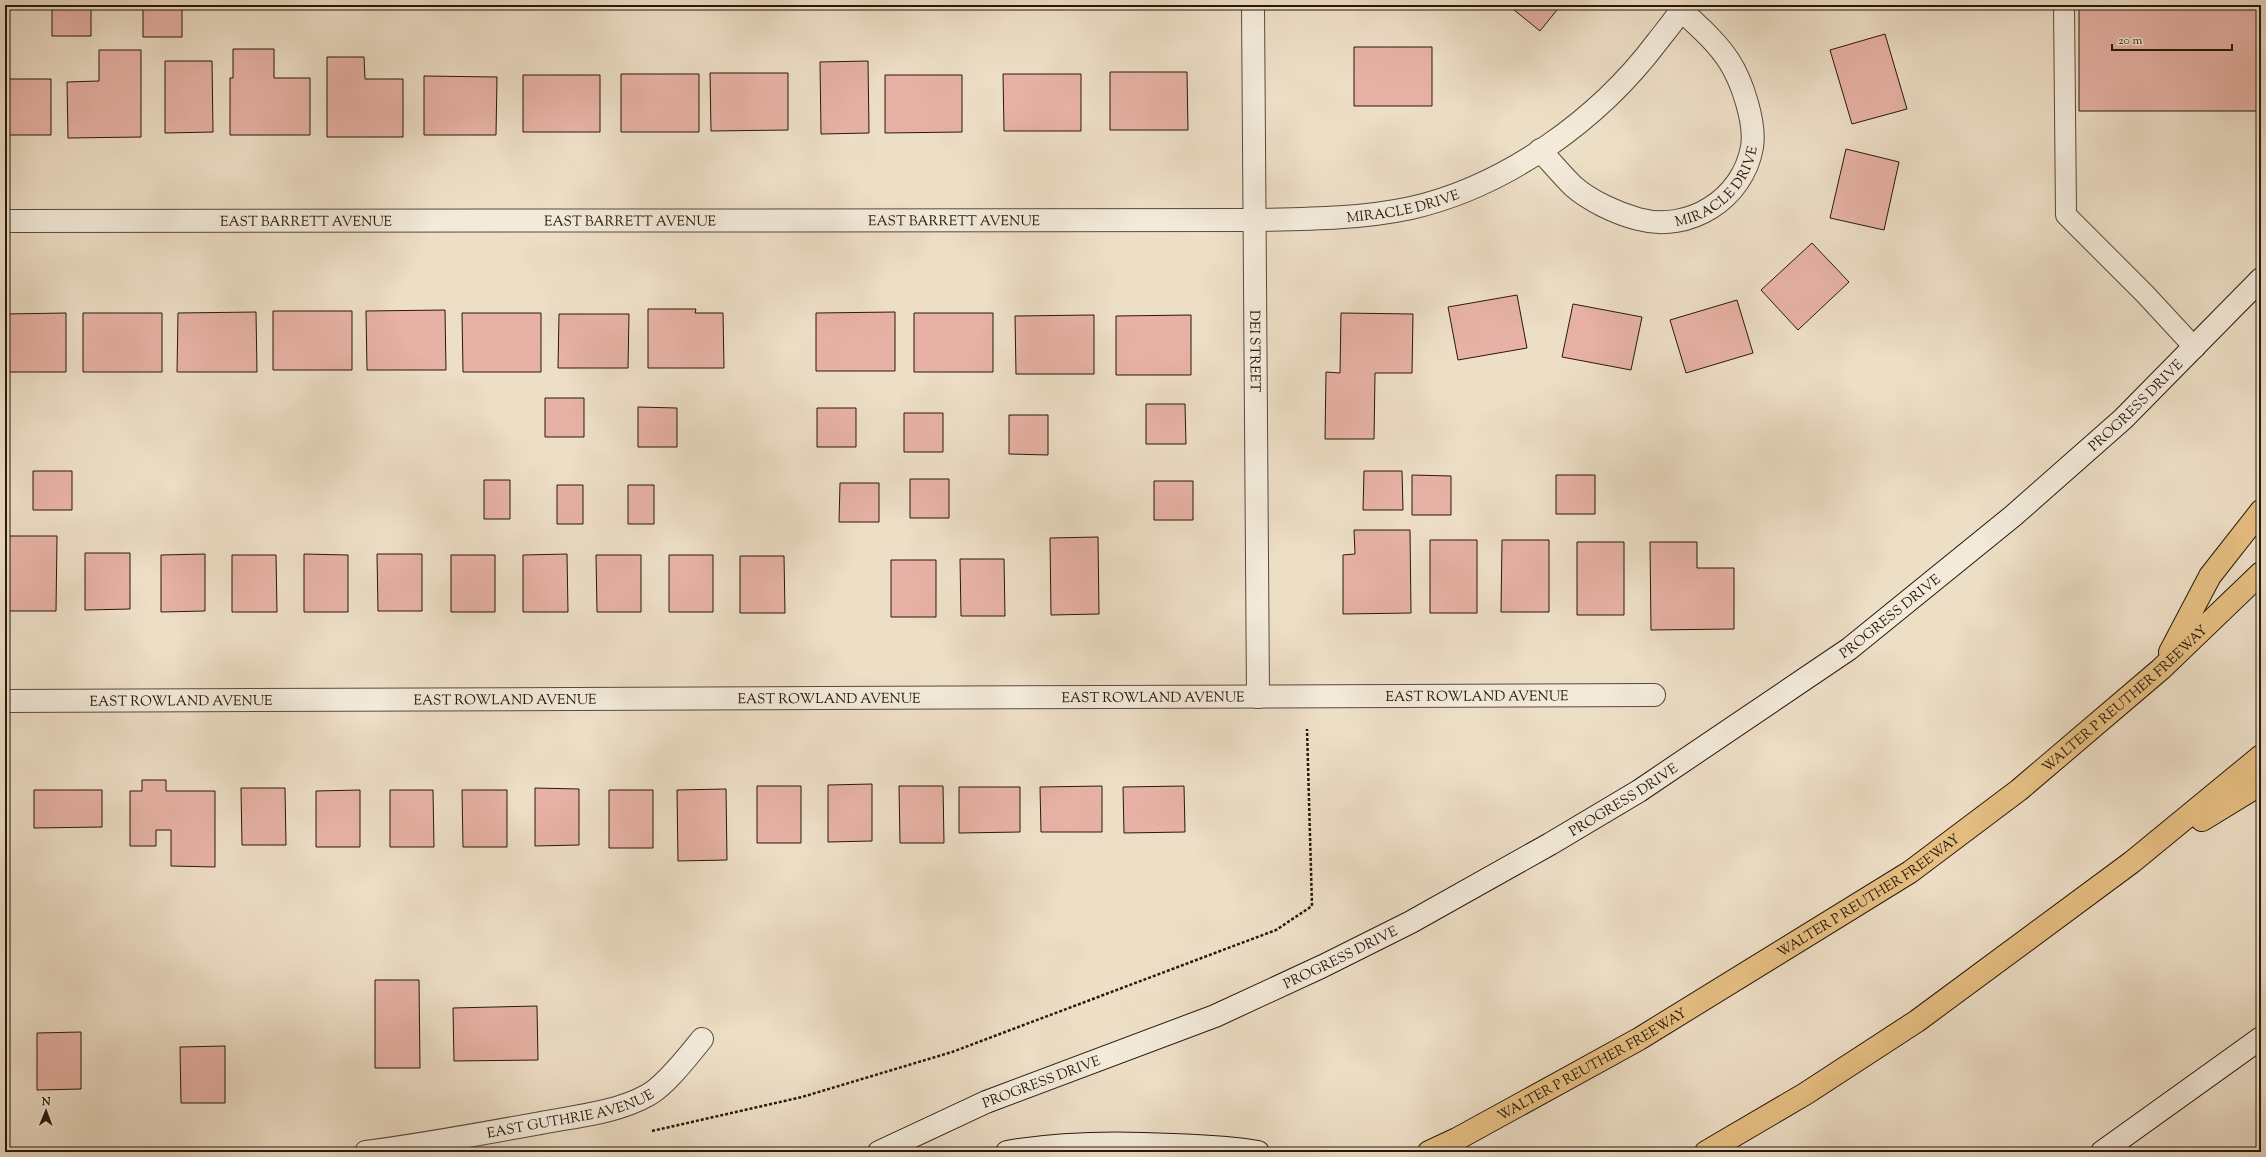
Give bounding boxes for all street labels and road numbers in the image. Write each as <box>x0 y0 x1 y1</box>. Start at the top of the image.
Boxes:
street label: MIRACLE DRIVE <box>1673 144 1764 233</box>
street label: MIRACLE DRIVE <box>1346 186 1463 229</box>
street label: EAST BARRETT AVENUE <box>544 212 717 233</box>
street label: EAST BARRETT AVENUE <box>868 212 1041 232</box>
street label: EAST BARRETT AVENUE <box>220 213 393 233</box>
street label: DEI STREET <box>1243 310 1264 392</box>
street label: PROGRESS DRIVE <box>2085 355 2189 457</box>
street label: PROGRESS DRIVE <box>1836 570 1946 665</box>
street label: WALTER P REUTHER FREEWAY <box>2039 621 2213 778</box>
street label: EAST ROWLAND AVENUE <box>1385 687 1569 708</box>
street label: EAST ROWLAND AVENUE <box>1061 688 1245 709</box>
street label: EAST ROWLAND AVENUE <box>737 690 921 710</box>
street label: EAST ROWLAND AVENUE <box>413 691 597 712</box>
street label: EAST ROWLAND AVENUE <box>89 692 273 713</box>
street label: PROGRESS DRIVE <box>1566 759 1683 842</box>
street label: WALTER P REUTHER FREEWAY <box>1774 830 1965 964</box>
street label: PROGRESS DRIVE <box>1281 922 1402 995</box>
street label: WALTER P REUTHER FREEWAY <box>1494 1004 1691 1127</box>
street label: PROGRESS DRIVE <box>980 1052 1104 1114</box>
street label: EAST GUTHRIE AVENUE <box>485 1085 659 1145</box>

